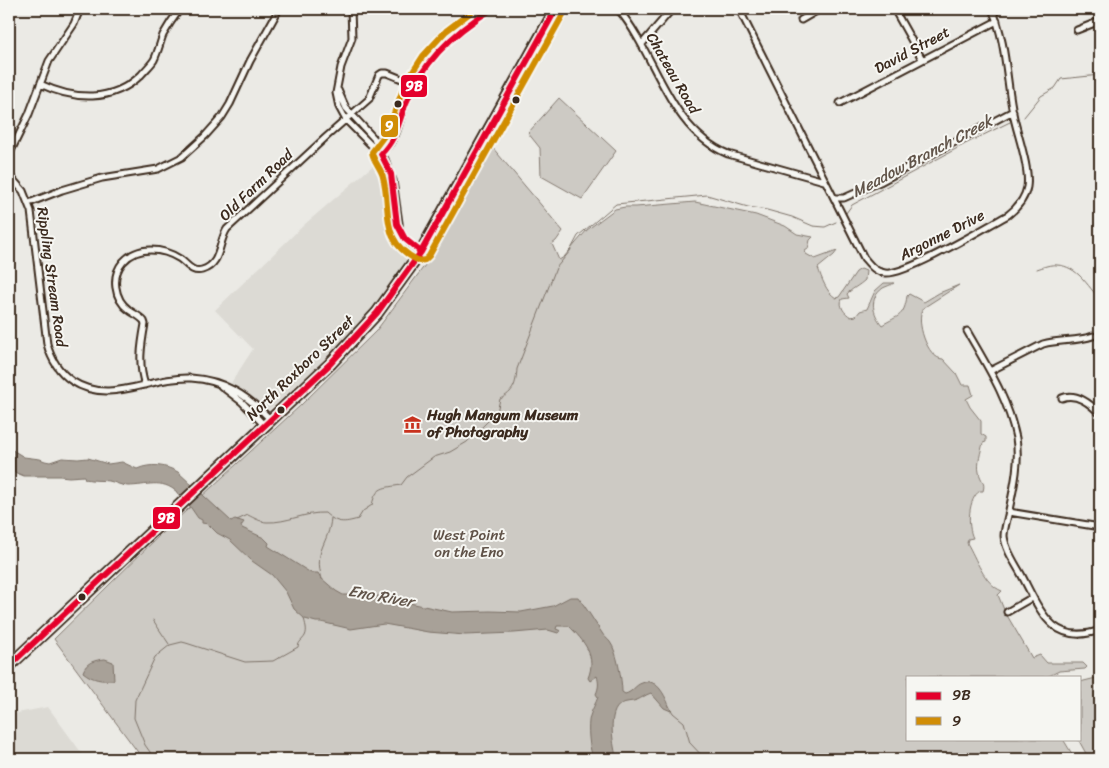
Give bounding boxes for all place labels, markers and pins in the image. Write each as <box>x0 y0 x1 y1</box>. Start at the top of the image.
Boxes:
unlabelled marker <box>511 95 521 105</box>
unlabelled marker <box>393 99 403 109</box>
place label: Hugh Mangum Museum of Photography <box>426 402 579 445</box>
unlabelled marker <box>276 405 286 415</box>
museum icon: Hugh Mangum Museum of Photography <box>403 414 423 434</box>
unlabelled marker <box>77 592 87 602</box>

